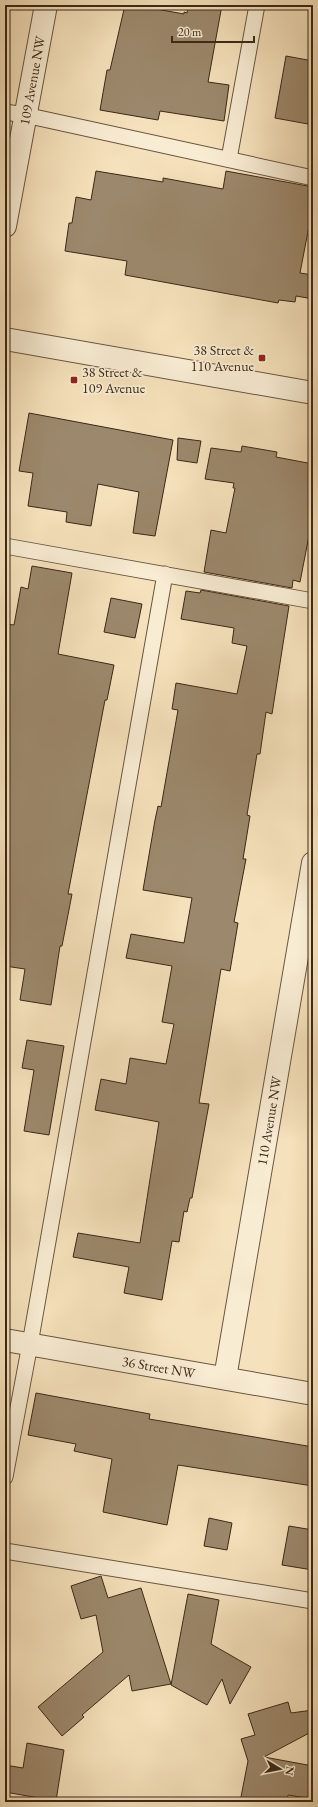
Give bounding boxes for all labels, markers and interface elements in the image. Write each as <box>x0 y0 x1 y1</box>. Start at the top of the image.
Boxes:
scale bar <box>172 18 254 44</box>
text: 20 m <box>178 24 202 40</box>
street label: 109 Avenue NW <box>15 33 49 126</box>
place label: 38 Street & 110 Avenue <box>191 341 255 375</box>
marker: 38 Street & 110 Avenue <box>257 353 267 363</box>
place label: 38 Street & 109 Avenue <box>82 363 146 397</box>
marker: 38 Street & 109 Avenue <box>69 375 79 385</box>
street label: 110 Avenue NW <box>253 1074 286 1167</box>
street label: 36 Street NW <box>121 1352 198 1382</box>
north arrow <box>260 1749 300 1789</box>
text: N <box>282 1765 298 1776</box>

